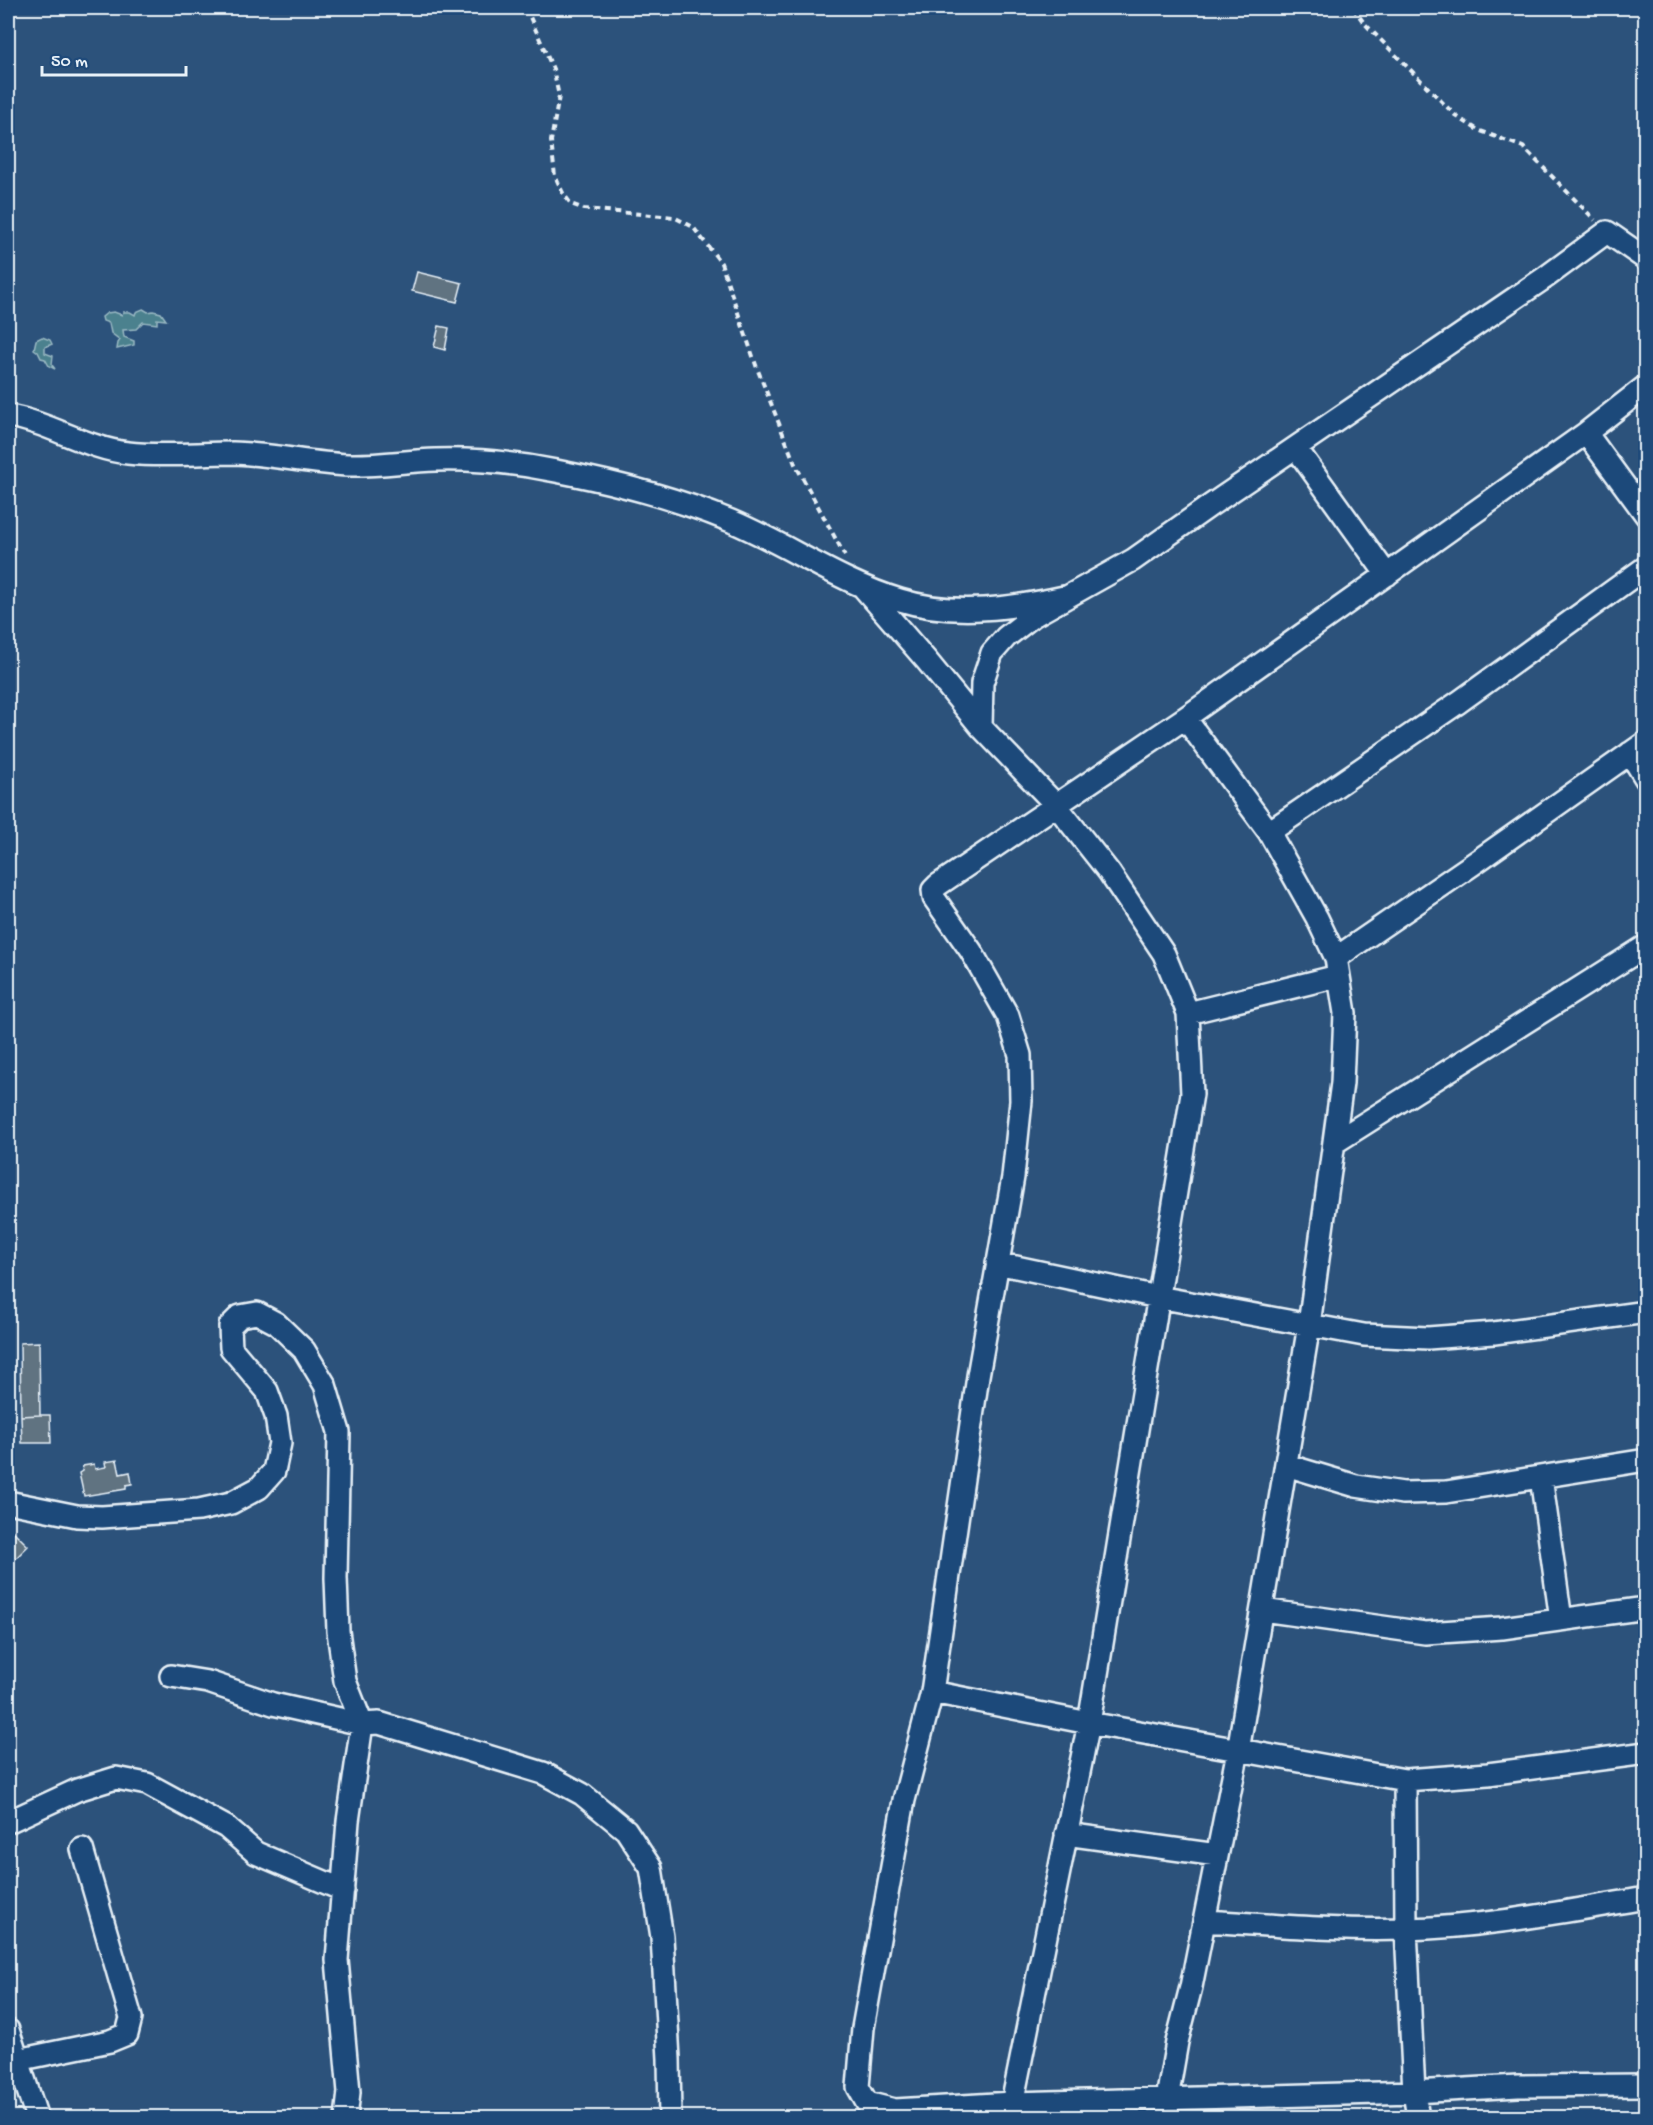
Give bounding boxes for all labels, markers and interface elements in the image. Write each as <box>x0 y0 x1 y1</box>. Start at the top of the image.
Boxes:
scale bar <box>42 39 186 77</box>
text: 50 m <box>51 52 88 73</box>

